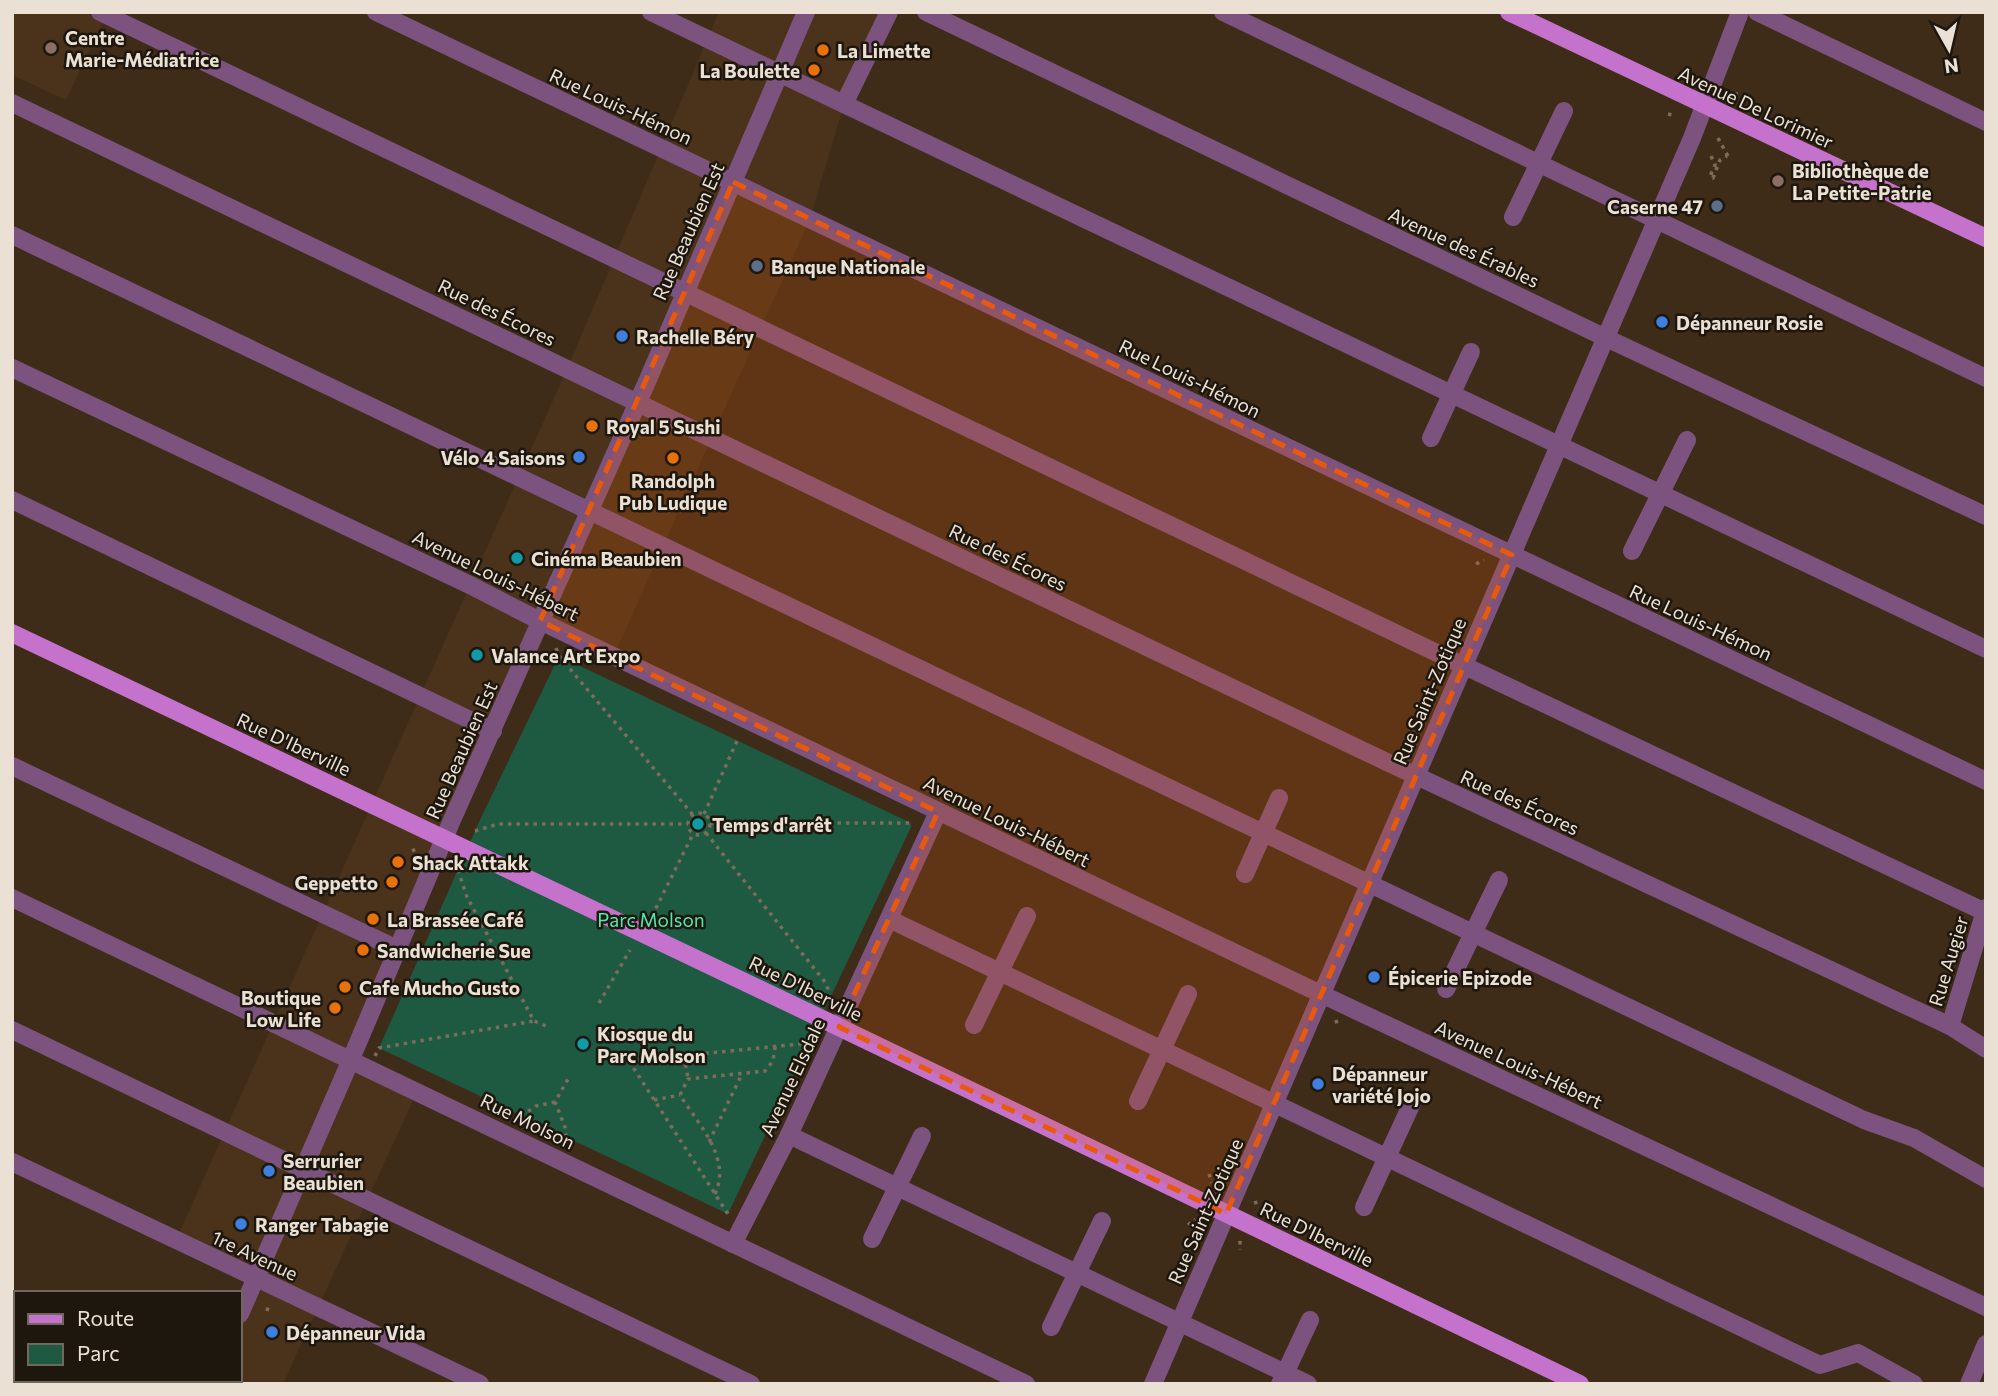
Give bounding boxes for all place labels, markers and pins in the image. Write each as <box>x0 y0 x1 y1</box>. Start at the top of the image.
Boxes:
place label: Centre Marie-Médiatrice <box>65 26 219 71</box>
place label: La Limette <box>837 39 931 62</box>
marker: Centre Marie-Médiatrice <box>43 40 59 56</box>
marker: La Limette <box>815 42 831 58</box>
place label: La Boulette <box>699 59 800 82</box>
marker: La Boulette <box>806 62 822 78</box>
place label: Bibliothèque de La Petite-Patrie <box>1792 159 1932 204</box>
marker: Bibliothèque de La Petite-Patrie <box>1770 173 1786 189</box>
place label: Caserne 47 <box>1607 195 1703 218</box>
marker: Caserne 47 <box>1709 198 1725 214</box>
place label: Banque Nationale <box>771 255 925 278</box>
marker: Banque Nationale <box>749 258 765 274</box>
place label: Dépanneur Rosie <box>1676 311 1823 334</box>
marker: Dépanneur Rosie <box>1654 314 1670 330</box>
place label: Rachelle Béry <box>636 325 755 348</box>
marker: Rachelle Béry <box>614 328 630 344</box>
place label: Royal 5 Sushi <box>606 415 721 438</box>
marker: Royal 5 Sushi <box>584 418 600 434</box>
place label: Vélo 4 Saisons <box>441 446 565 469</box>
marker: Vélo 4 Saisons <box>571 449 587 465</box>
marker: Randolph Pub Ludique <box>665 450 681 466</box>
place label: Randolph Pub Ludique <box>619 469 727 514</box>
place label: Cinéma Beaubien <box>531 547 681 570</box>
marker: Cinéma Beaubien <box>509 550 525 566</box>
place label: Valance Art Expo <box>491 644 640 667</box>
marker: Valance Art Expo <box>469 647 485 663</box>
place label: Temps d'arrêt <box>712 813 832 836</box>
marker: Temps d'arrêt <box>690 816 706 832</box>
place label: Shack Attakk <box>412 851 529 874</box>
marker: Shack Attakk <box>390 854 406 870</box>
place label: Geppetto <box>294 871 378 894</box>
marker: Geppetto <box>384 874 400 890</box>
place label: La Brassée Café <box>387 908 524 931</box>
marker: La Brassée Café <box>365 911 381 927</box>
place label: Sandwicherie Sue <box>377 939 531 962</box>
marker: Sandwicherie Sue <box>355 942 371 958</box>
place label: Épicerie Epizode <box>1388 966 1532 989</box>
marker: Épicerie Epizode <box>1366 969 1382 985</box>
place label: Cafe Mucho Gusto <box>359 976 520 999</box>
marker: Cafe Mucho Gusto <box>337 979 353 995</box>
place label: Boutique Low Life <box>241 986 321 1031</box>
marker: Boutique Low Life <box>327 1000 343 1016</box>
place label: Kiosque du Parc Molson <box>597 1022 706 1067</box>
marker: Kiosque du Parc Molson <box>575 1036 591 1052</box>
place label: Dépanneur variété Jojo <box>1332 1062 1431 1107</box>
marker: Dépanneur variété Jojo <box>1310 1076 1326 1092</box>
place label: Serrurier Beaubien <box>283 1149 364 1194</box>
marker: Serrurier Beaubien <box>261 1163 277 1179</box>
place label: Ranger Tabagie <box>255 1213 389 1236</box>
marker: Ranger Tabagie <box>233 1216 249 1232</box>
place label: Dépanneur Vida <box>286 1321 425 1344</box>
marker: Dépanneur Vida <box>264 1324 280 1340</box>

